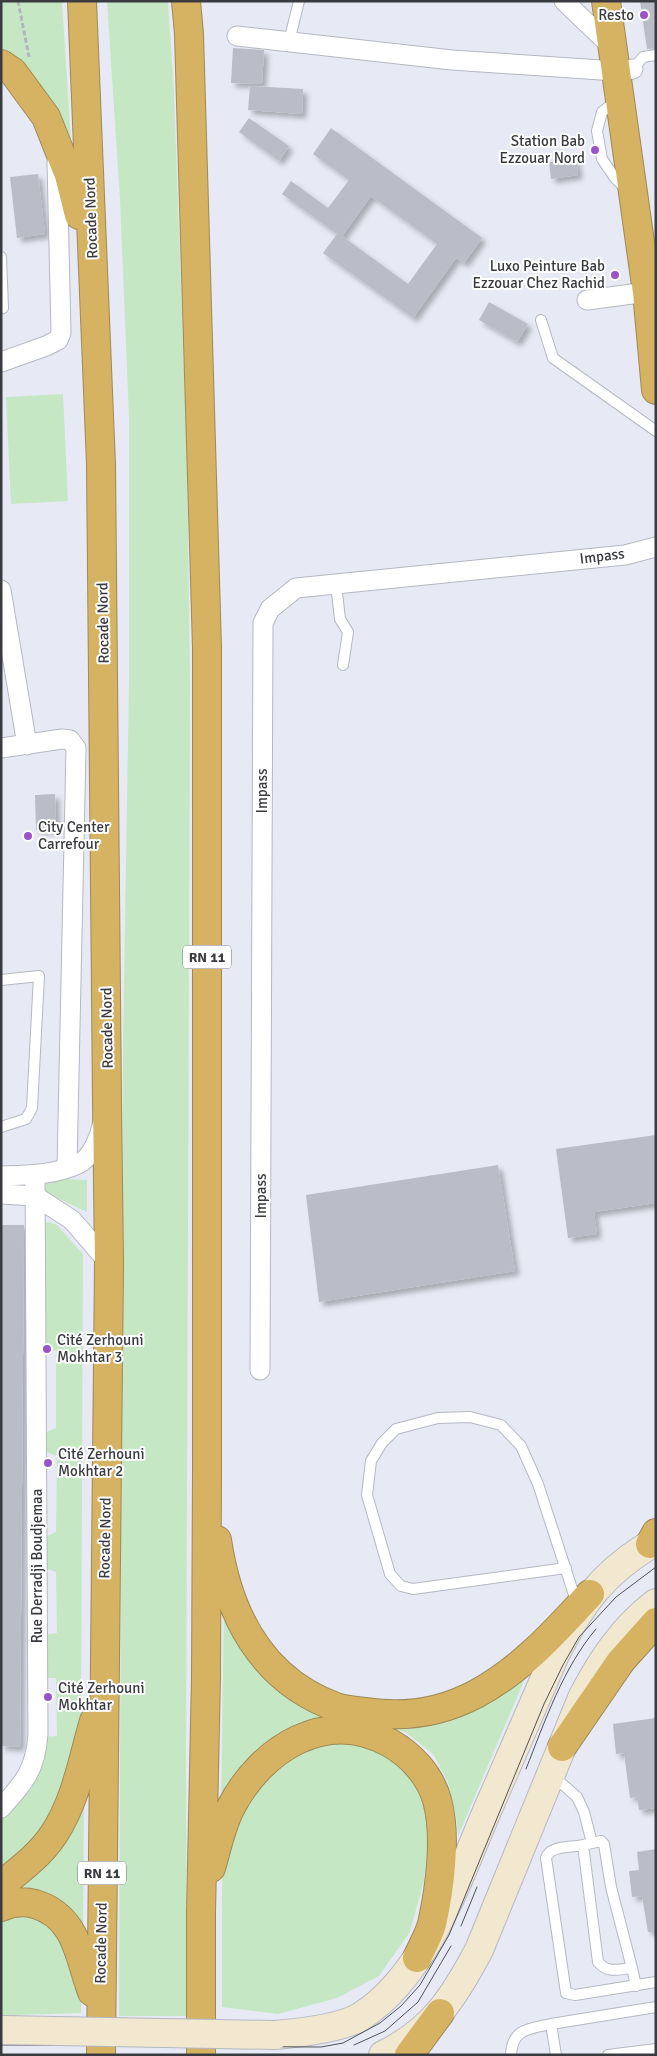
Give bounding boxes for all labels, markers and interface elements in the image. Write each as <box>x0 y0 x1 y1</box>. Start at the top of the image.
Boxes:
place label: Resto <box>598 6 634 24</box>
marker: Resto <box>638 9 650 21</box>
place label: Station Bab Ezzouar Nord <box>500 132 585 167</box>
marker: Station Bab Ezzouar Nord <box>589 144 601 156</box>
street label: Rocade Nord <box>81 177 101 259</box>
place label: Luxo Peinture Bab Ezzouar Chez Rachid <box>472 257 605 292</box>
marker: Luxo Peinture Bab Ezzouar Chez Rachid <box>609 269 621 281</box>
street label: Impass <box>579 544 626 568</box>
street label: Rocade Nord <box>93 582 113 664</box>
street label: Impass <box>253 768 271 814</box>
place label: City Center Carrefour <box>38 818 110 853</box>
marker: City Center Carrefour <box>22 830 34 842</box>
road number: RN 11 <box>183 946 231 969</box>
street label: Rocade Nord <box>97 987 117 1069</box>
street label: Impass <box>252 1173 270 1219</box>
place label: Cité Zerhouni Mokhtar 3 <box>57 1331 143 1366</box>
marker: Cité Zerhouni Mokhtar 3 <box>41 1343 53 1355</box>
place label: Cité Zerhouni Mokhtar 2 <box>58 1445 144 1480</box>
marker: Cité Zerhouni Mokhtar 2 <box>42 1457 54 1469</box>
street label: Rue Derradji Boudjemaa <box>28 1489 46 1643</box>
street label: Rocade Nord <box>95 1497 115 1579</box>
place label: Cité Zerhouni Mokhtar <box>58 1679 144 1714</box>
marker: Cité Zerhouni Mokhtar <box>42 1691 54 1703</box>
road number: RN 11 <box>78 1862 126 1885</box>
street label: Rocade Nord <box>91 1902 111 1984</box>

